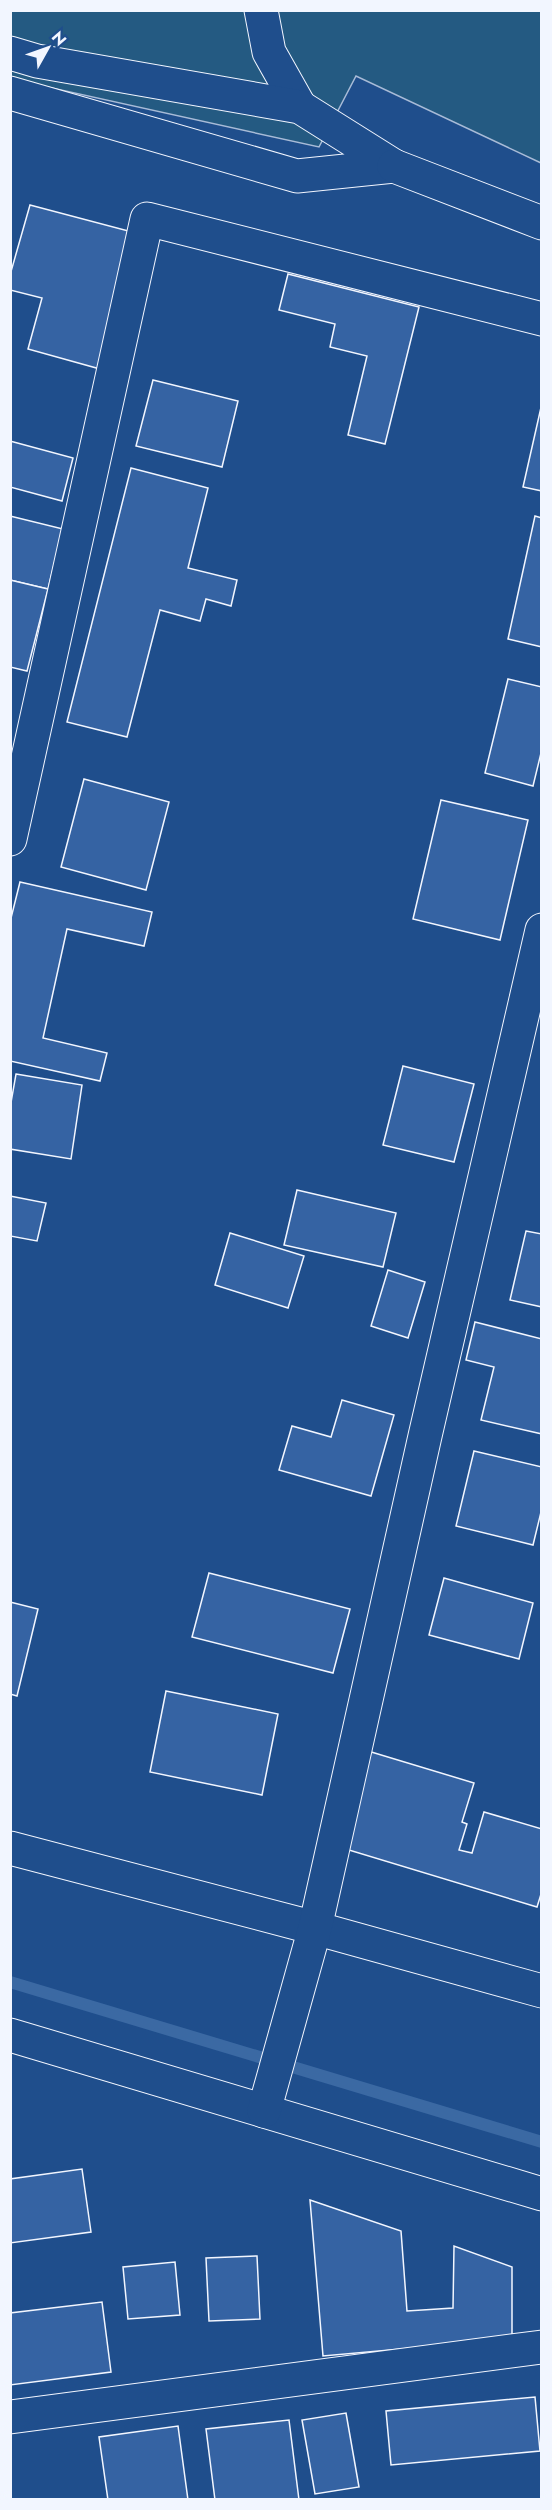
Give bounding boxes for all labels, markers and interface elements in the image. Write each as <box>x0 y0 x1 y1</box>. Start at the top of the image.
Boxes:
north arrow <box>18 18 78 78</box>
text: N <box>46 26 72 51</box>

